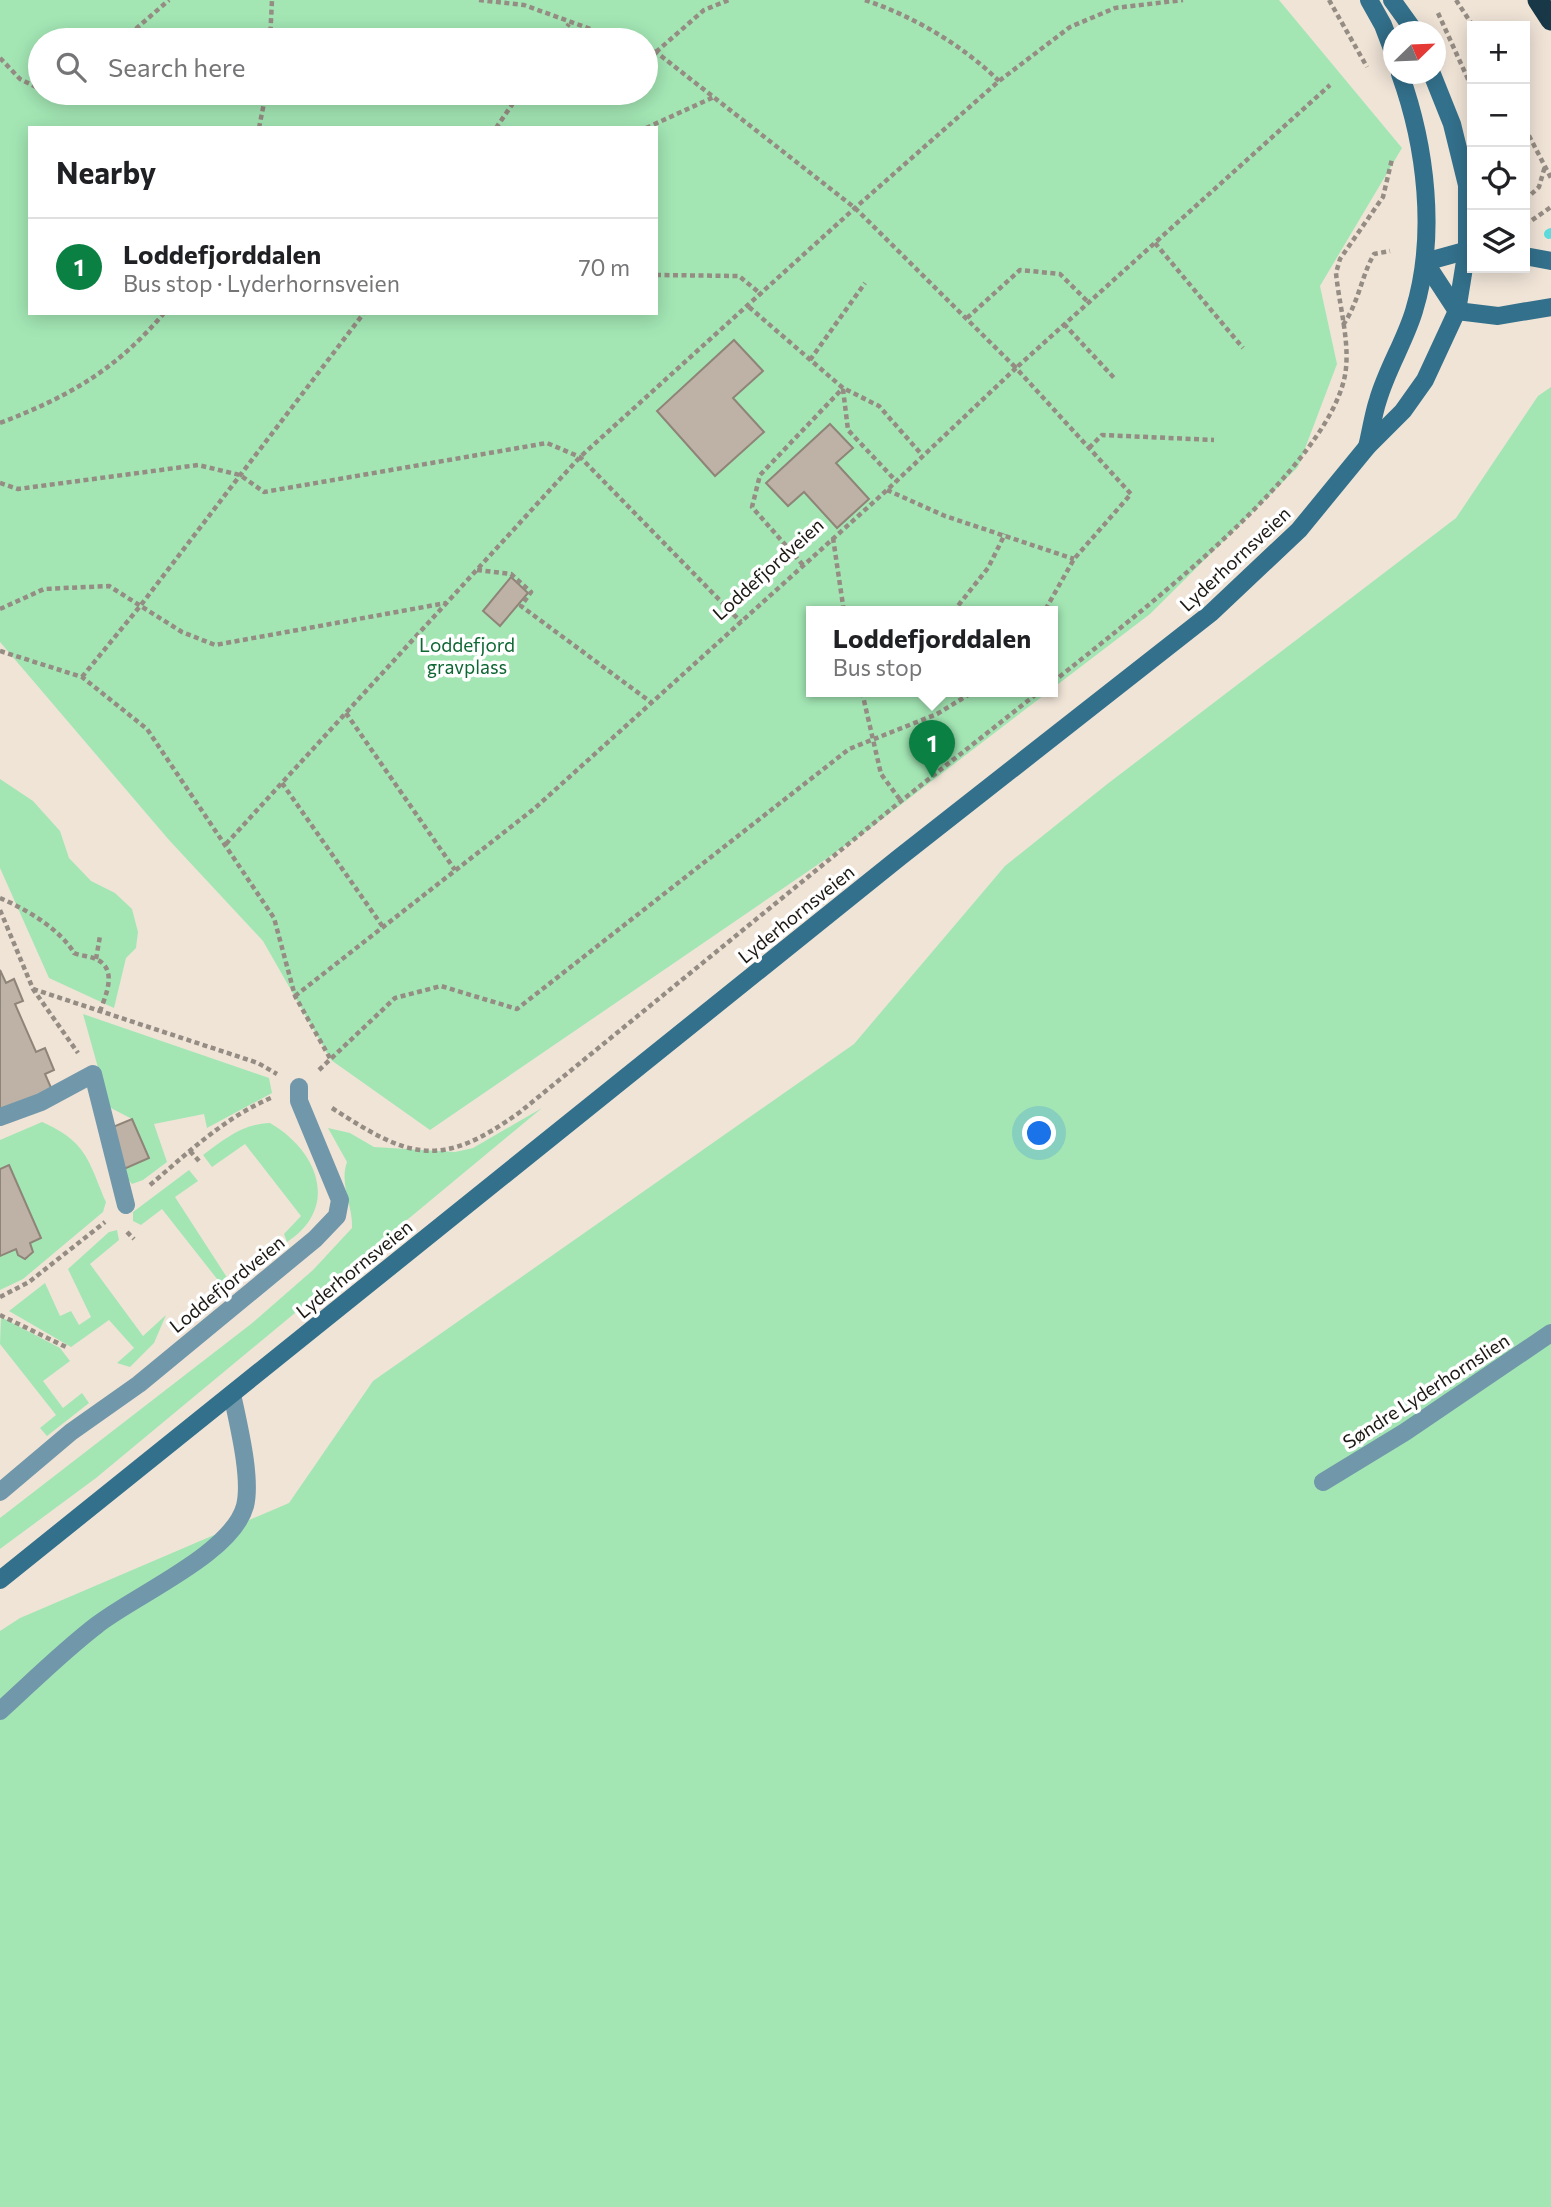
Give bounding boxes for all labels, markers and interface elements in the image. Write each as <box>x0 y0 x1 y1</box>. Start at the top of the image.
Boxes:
north arrow <box>1383 21 1446 84</box>
map controls <box>1467 21 1530 273</box>
button: + <box>1467 21 1530 84</box>
search box <box>28 28 658 105</box>
icon: search <box>52 48 90 86</box>
text: Search here <box>108 51 246 82</box>
button: − <box>1467 84 1530 147</box>
button: locate <box>1467 147 1530 210</box>
text: Nearby <box>56 153 156 190</box>
button: layers <box>1467 210 1530 273</box>
text: Loddefjorddalen <box>123 238 321 269</box>
text: 1 <box>74 253 84 281</box>
text: 70 m <box>578 253 630 281</box>
text: Bus stop · Lyderhornsveien <box>123 269 400 297</box>
street label: Lyderhornsveien <box>1175 501 1295 616</box>
street label: Loddefjordveien <box>707 513 828 624</box>
popup <box>806 606 1058 697</box>
text: Loddefjorddalen <box>833 622 1031 653</box>
park label: Loddefjord gravplass <box>419 633 515 678</box>
text: Bus stop <box>833 653 922 681</box>
pin: 1 <box>909 720 955 778</box>
street label: Lyderhornsveien <box>733 860 858 968</box>
your location <box>1022 1116 1056 1150</box>
street label: Lyderhornsveien <box>291 1215 416 1323</box>
street label: Loddefjordveien <box>165 1230 289 1337</box>
street label: Søndre Lyderhornslien <box>1338 1328 1513 1453</box>

